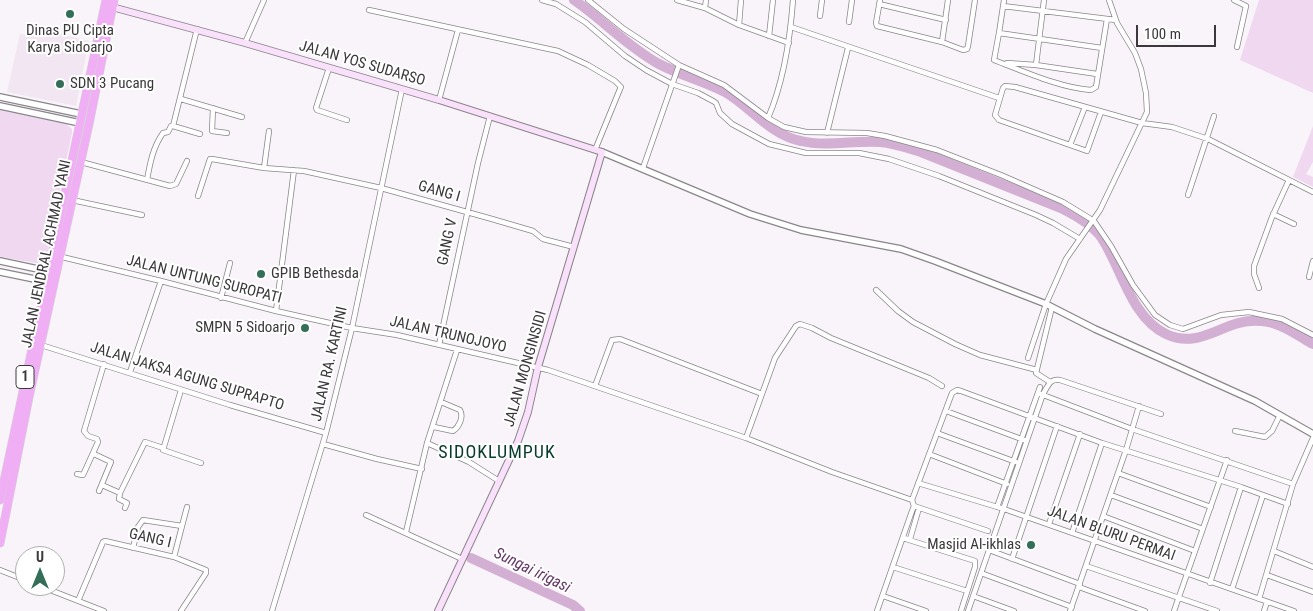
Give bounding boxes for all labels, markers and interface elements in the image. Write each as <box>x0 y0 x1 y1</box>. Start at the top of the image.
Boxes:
marker: Dinas PU Cipta Karya Sidoarjo <box>64 8 76 20</box>
scale bar <box>1138 15 1218 47</box>
place label: Dinas PU Cipta Karya Sidoarjo <box>26 22 114 57</box>
text: 100 m <box>1144 25 1181 43</box>
street label: JALAN YOS SUDARSO <box>297 37 427 91</box>
place label: SDN 3 Pucang <box>70 75 154 93</box>
marker: SDN 3 Pucang <box>54 78 66 90</box>
street label: JALAN JENDRAL ACHMAD YANI <box>18 158 76 350</box>
street label: GANG I <box>416 177 462 207</box>
street label: GANG V <box>434 217 462 267</box>
street label: JALAN UNTUNG SUROPATI <box>124 252 284 308</box>
place label: GPIB Bethesda <box>271 265 359 283</box>
marker: GPIB Bethesda <box>255 268 267 280</box>
street label: JALAN RA. KARTINI <box>308 305 352 423</box>
street label: JALAN MONGINSIDI <box>501 309 551 429</box>
street label: JALAN TRUNOJOYO <box>388 313 508 357</box>
place label: SMPN 5 Sidoarjo <box>195 319 295 337</box>
marker: SMPN 5 Sidoarjo <box>299 322 311 334</box>
street label: JALAN JAKSA AGUNG SUPRAPTO <box>88 339 286 415</box>
road number: 1 <box>16 366 34 388</box>
district label: SIDOKLUMPUK <box>437 442 557 464</box>
street label: JALAN BLURU PERMAI <box>1044 502 1178 566</box>
street label: GANG I <box>127 525 173 553</box>
place label: Masjid Al-ikhlas <box>927 536 1021 554</box>
marker: Masjid Al-ikhlas <box>1025 539 1037 551</box>
water label: Sungai irigasi <box>491 544 573 598</box>
north arrow <box>15 546 65 596</box>
text: U <box>36 549 44 565</box>

